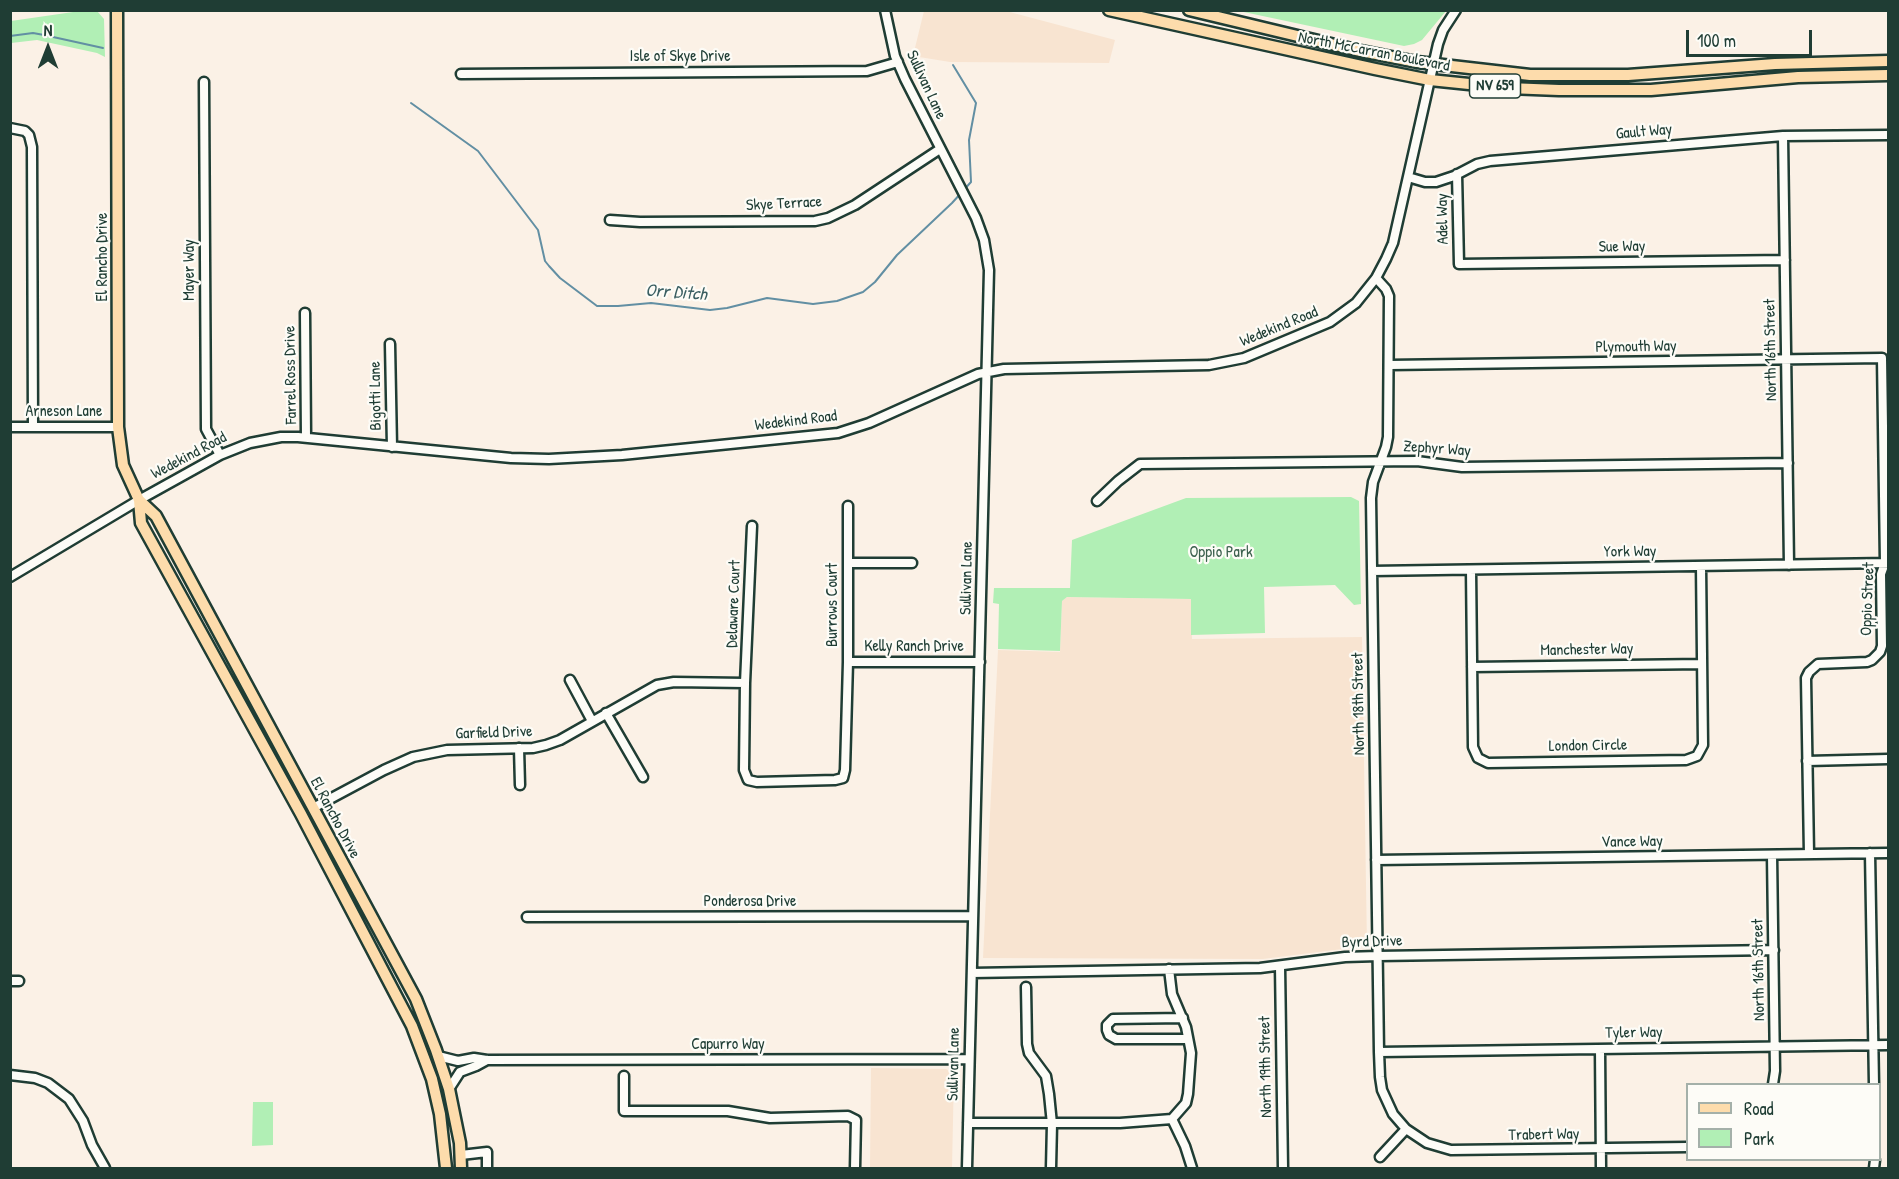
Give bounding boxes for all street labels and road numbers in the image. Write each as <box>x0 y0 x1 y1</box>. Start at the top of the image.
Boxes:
street label: North McCarran Boulevard <box>1297 28 1451 76</box>
street label: Isle of Skye Drive <box>629 47 731 67</box>
street label: Sullivan Lane <box>902 48 950 122</box>
road number: NV 659 <box>1470 74 1520 98</box>
street label: Gault Way <box>1615 120 1673 144</box>
street label: Skye Terrace <box>746 192 822 216</box>
street label: Adel Way <box>1433 193 1453 245</box>
street label: El Rancho Drive <box>93 213 113 301</box>
street label: Sue Way <box>1598 237 1646 257</box>
street label: Mayer Way <box>180 239 200 301</box>
street label: North 16th Street <box>1761 299 1781 401</box>
street label: Wedekind Road <box>1237 303 1321 351</box>
street label: Farrel Ross Drive <box>281 325 301 425</box>
street label: Plymouth Way <box>1595 337 1677 357</box>
street label: Bigotti Lane <box>366 361 386 431</box>
street label: Arneson Lane <box>26 402 102 422</box>
street label: Wedekind Road <box>754 406 838 436</box>
street label: Wedekind Road <box>148 428 230 484</box>
street label: Zephyr Way <box>1403 437 1471 461</box>
street label: Sullivan Lane <box>957 541 977 615</box>
street label: York Way <box>1603 542 1657 562</box>
street label: Delaware Court <box>723 560 745 648</box>
street label: Oppio Street <box>1857 562 1879 636</box>
street label: Burrows Court <box>823 563 843 647</box>
street label: Kelly Ranch Drive <box>864 637 964 657</box>
street label: Manchester Way <box>1540 640 1634 660</box>
street label: North 18th Street <box>1349 652 1369 756</box>
street label: Garfield Drive <box>455 722 533 744</box>
street label: London Circle <box>1549 736 1627 756</box>
street label: El Rancho Drive <box>306 774 364 862</box>
street label: Vance Way <box>1601 832 1663 852</box>
street label: Ponderosa Drive <box>704 892 796 912</box>
street label: North 16th Street <box>1749 919 1769 1021</box>
street label: Byrd Drive <box>1341 931 1403 953</box>
street label: North 19th Street <box>1256 1016 1276 1118</box>
street label: Tyler Way <box>1605 1023 1663 1043</box>
street label: Sullivan Lane <box>944 1027 964 1101</box>
street label: Capurro Way <box>691 1035 765 1055</box>
street label: Trabert Way <box>1508 1125 1580 1145</box>

